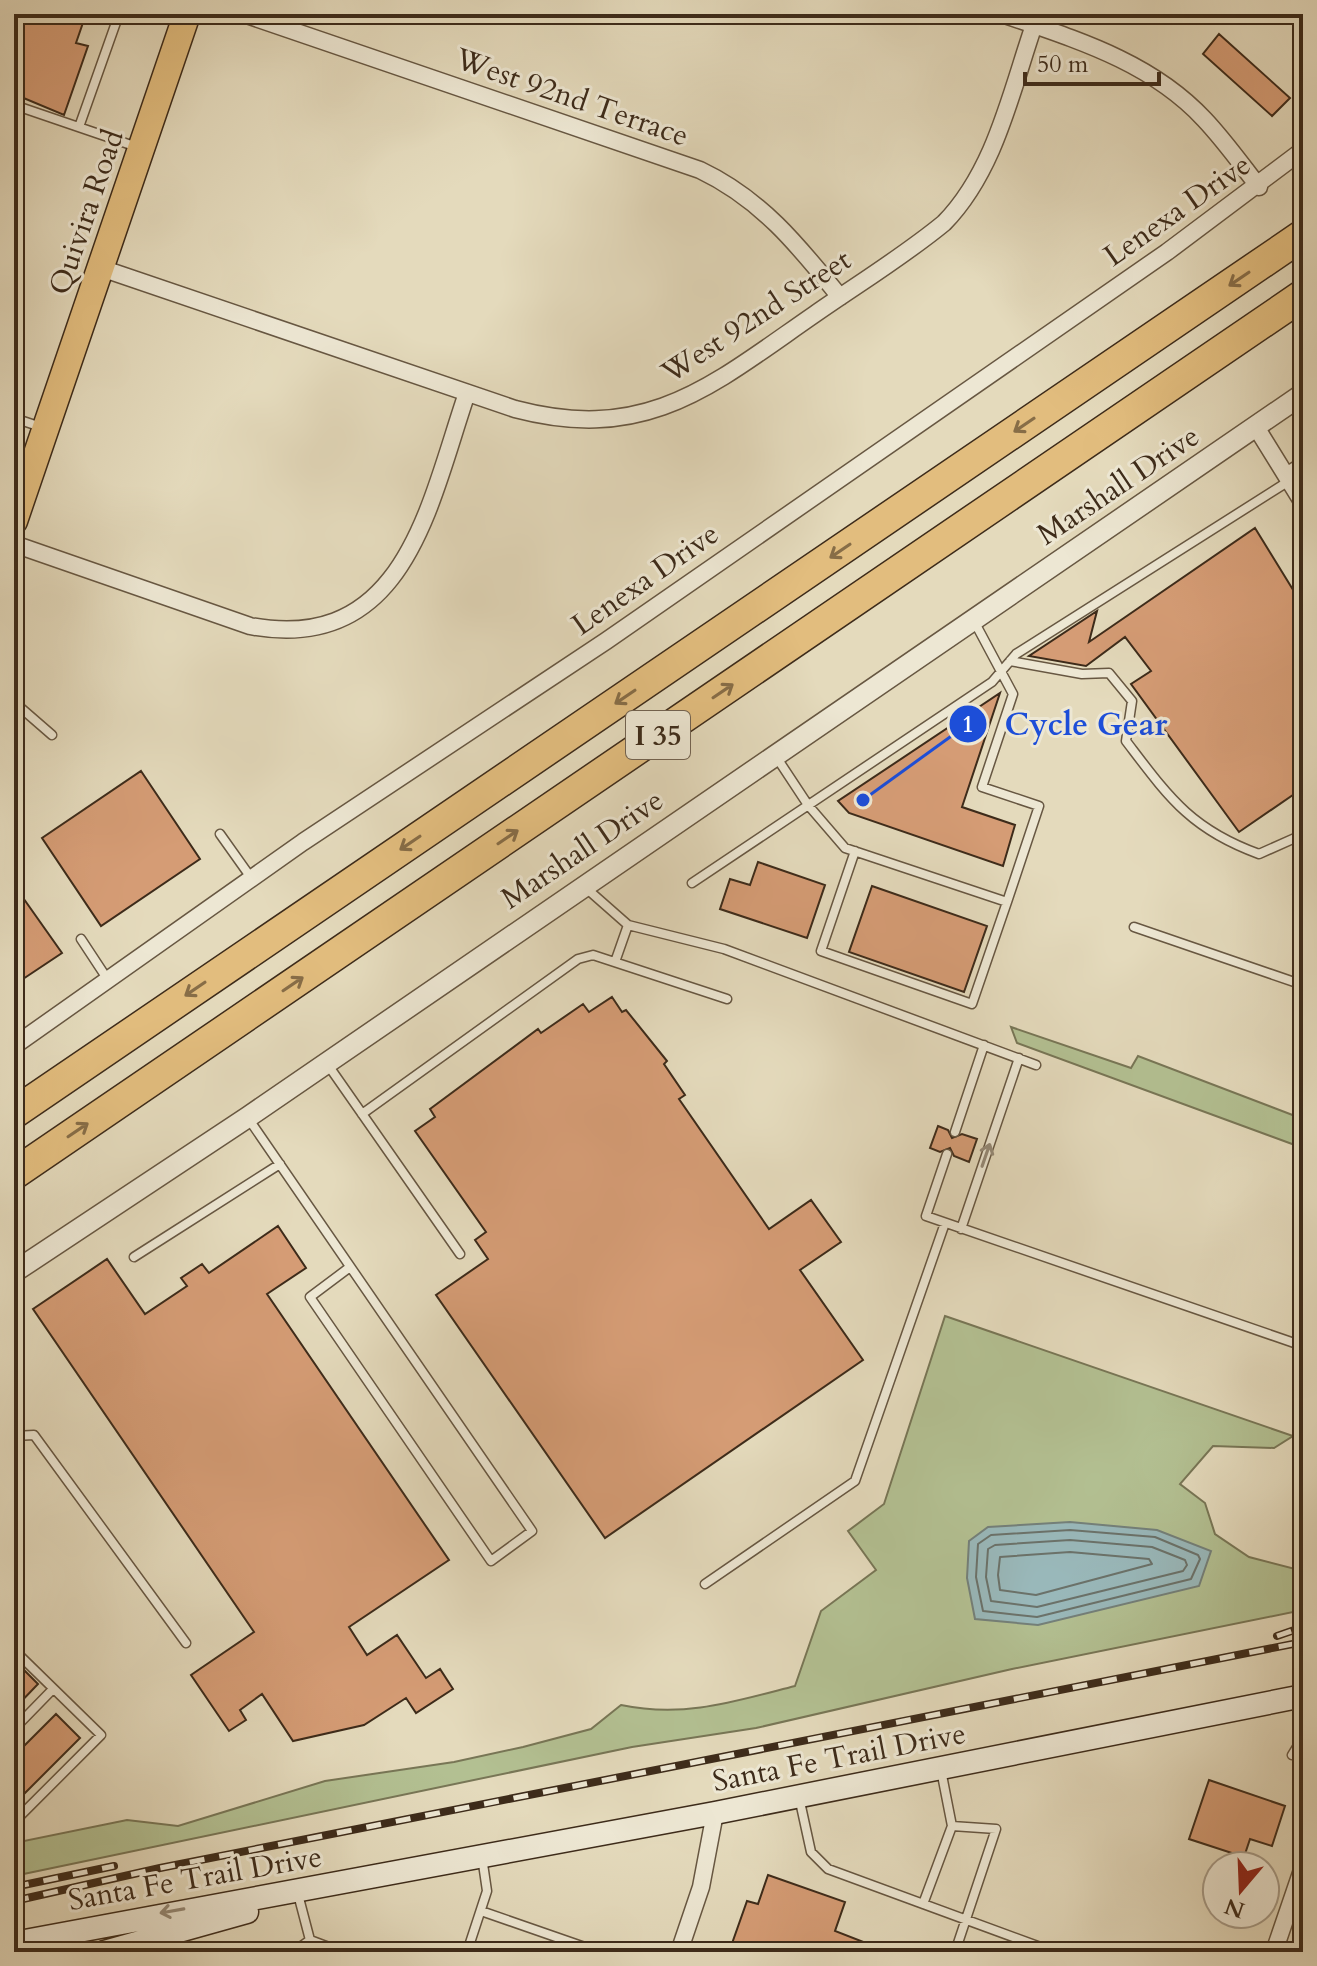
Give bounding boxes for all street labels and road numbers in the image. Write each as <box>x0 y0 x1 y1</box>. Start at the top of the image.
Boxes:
street label: West 92nd Terrace <box>449 38 694 157</box>
street label: Quivira Road <box>39 124 134 300</box>
street label: Lenexa Drive <box>1096 145 1259 276</box>
street label: West 92nd Street <box>653 239 859 394</box>
street label: Marshall Drive <box>1029 416 1207 555</box>
street label: Lenexa Drive <box>564 514 727 645</box>
road number: I 35 <box>626 711 690 759</box>
street label: Marshall Drive <box>493 780 671 919</box>
street label: Santa Fe Trail Drive <box>709 1713 969 1802</box>
street label: Santa Fe Trail Drive <box>65 1836 325 1921</box>

